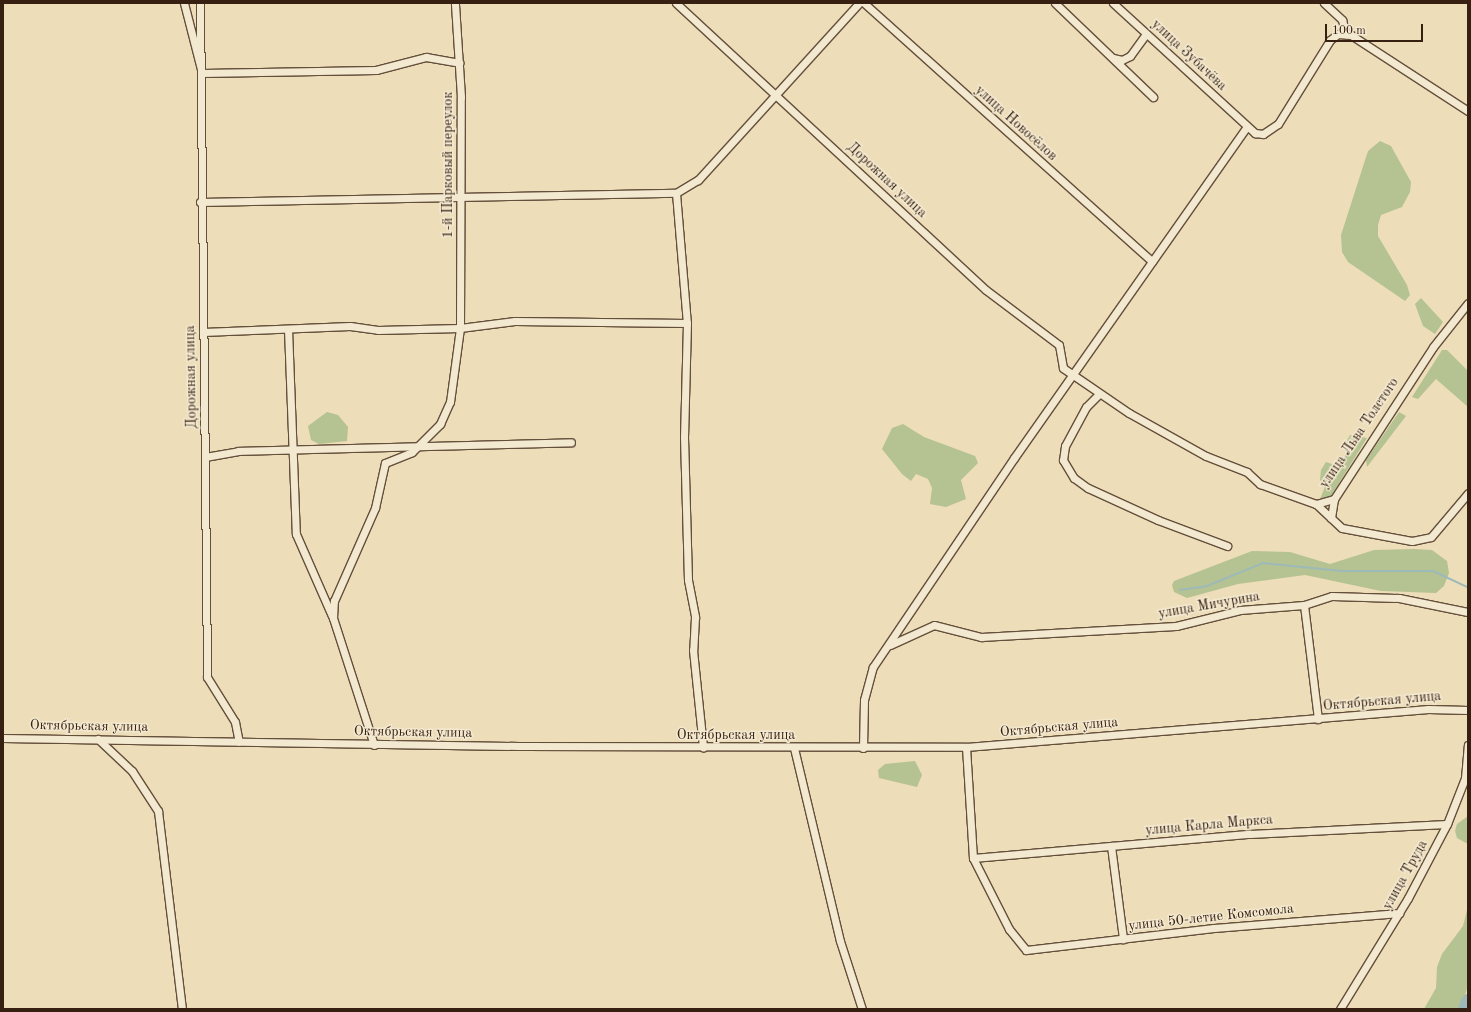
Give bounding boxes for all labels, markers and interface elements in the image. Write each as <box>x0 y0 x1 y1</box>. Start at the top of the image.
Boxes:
street label: улица Зубачёва <box>1148 16 1230 94</box>
scale bar <box>1327 16 1425 42</box>
text: 100 m <box>1332 25 1366 37</box>
street label: улица Новосёлов <box>971 82 1061 164</box>
street label: 1-й Парковый переулок <box>440 92 456 238</box>
street label: Дорожная улица <box>844 139 930 221</box>
street label: Дорожная улица <box>182 325 200 429</box>
street label: улица Льва Толстого <box>1316 375 1402 491</box>
street label: улица Мичурина <box>1157 588 1261 622</box>
street label: Октябрьская улица <box>1322 687 1442 715</box>
street label: Октябрьская улица <box>999 713 1119 741</box>
street label: Октябрьская улица <box>30 717 148 735</box>
street label: Октябрьская улица <box>354 723 472 741</box>
street label: Октябрьская улица <box>677 727 795 743</box>
street label: улица Карла Маркса <box>1145 811 1273 839</box>
street label: улица Труда <box>1379 837 1431 913</box>
street label: улица 50-летие Комсомола <box>1127 900 1295 934</box>

